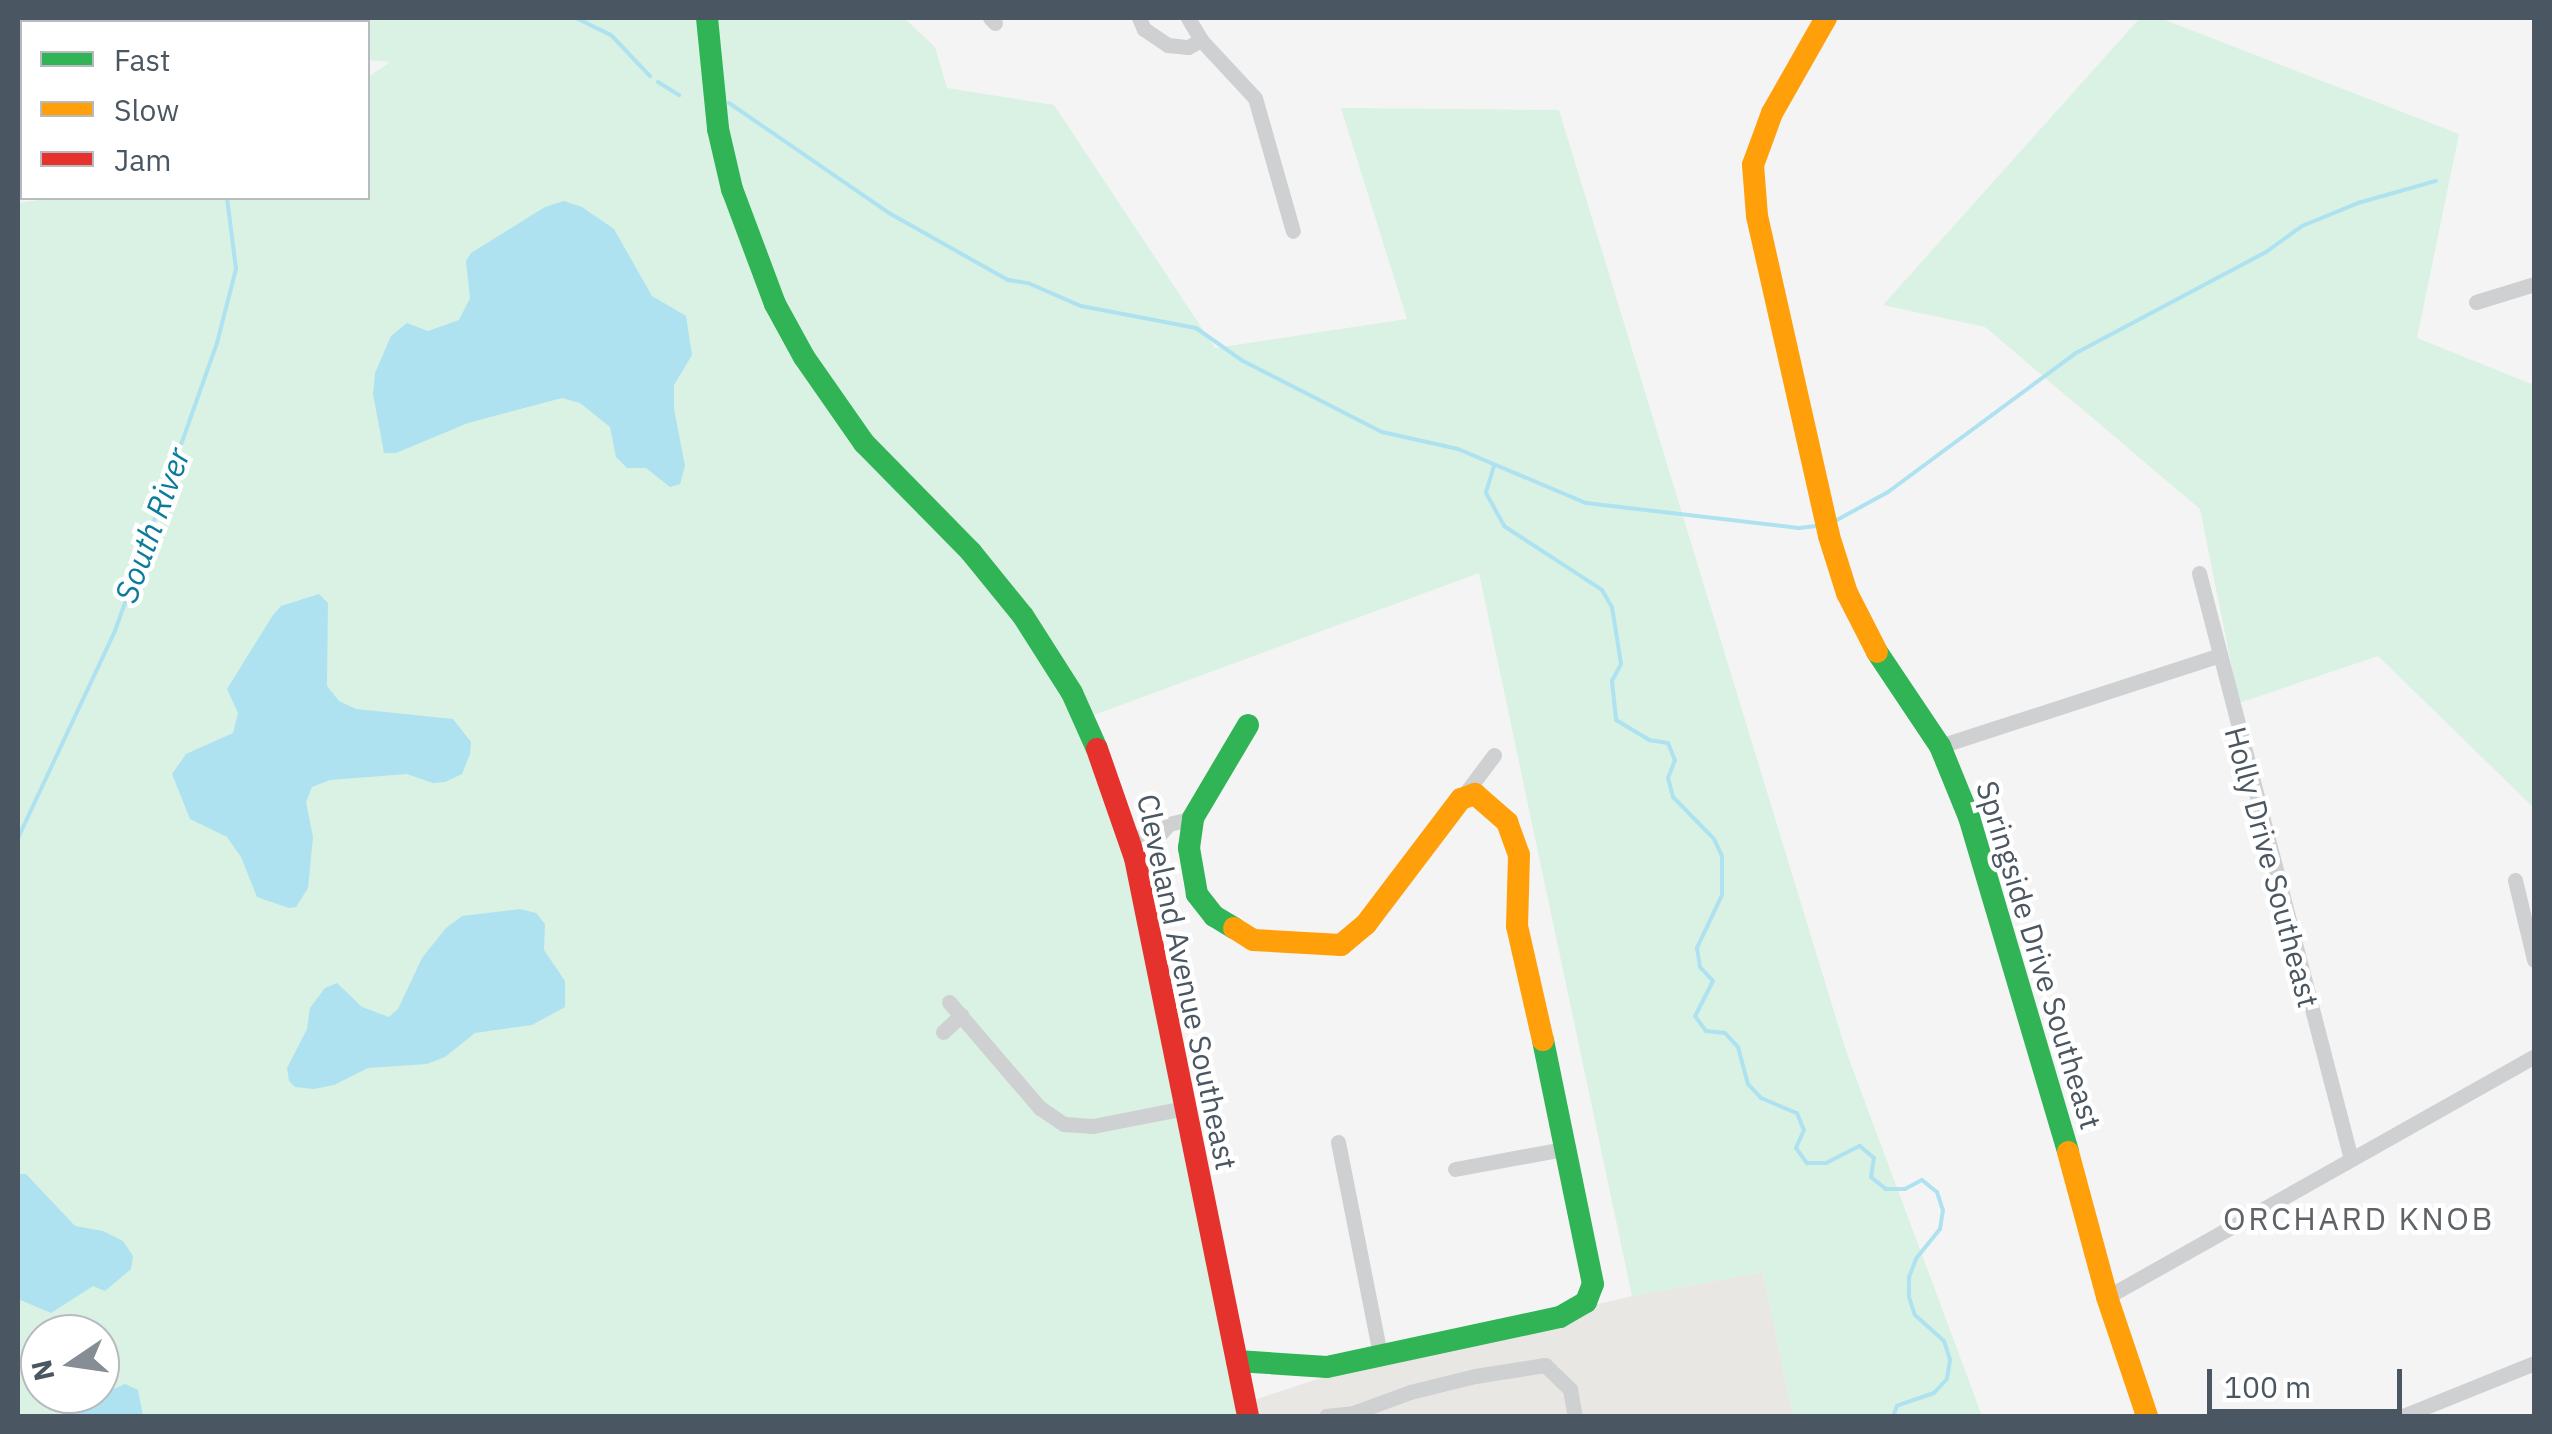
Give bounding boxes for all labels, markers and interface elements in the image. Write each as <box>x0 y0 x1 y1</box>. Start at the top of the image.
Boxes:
legend <box>20 20 370 200</box>
text: Fast <box>114 40 171 79</box>
text: Slow <box>114 90 179 129</box>
text: Jam <box>114 140 172 179</box>
water label: South River <box>106 442 198 608</box>
street label: Holly Drive Southeast <box>2217 723 2327 1011</box>
street label: Springside Drive Southeast <box>1969 777 2109 1133</box>
street label: Cleveland Avenue Southeast <box>1130 791 1244 1173</box>
district label: ORCHARD KNOB <box>2223 1199 2495 1237</box>
north arrow <box>20 1314 120 1414</box>
scale bar <box>2212 1349 2407 1411</box>
text: N <box>22 1356 63 1384</box>
text: 100 m <box>2224 1367 2311 1406</box>

